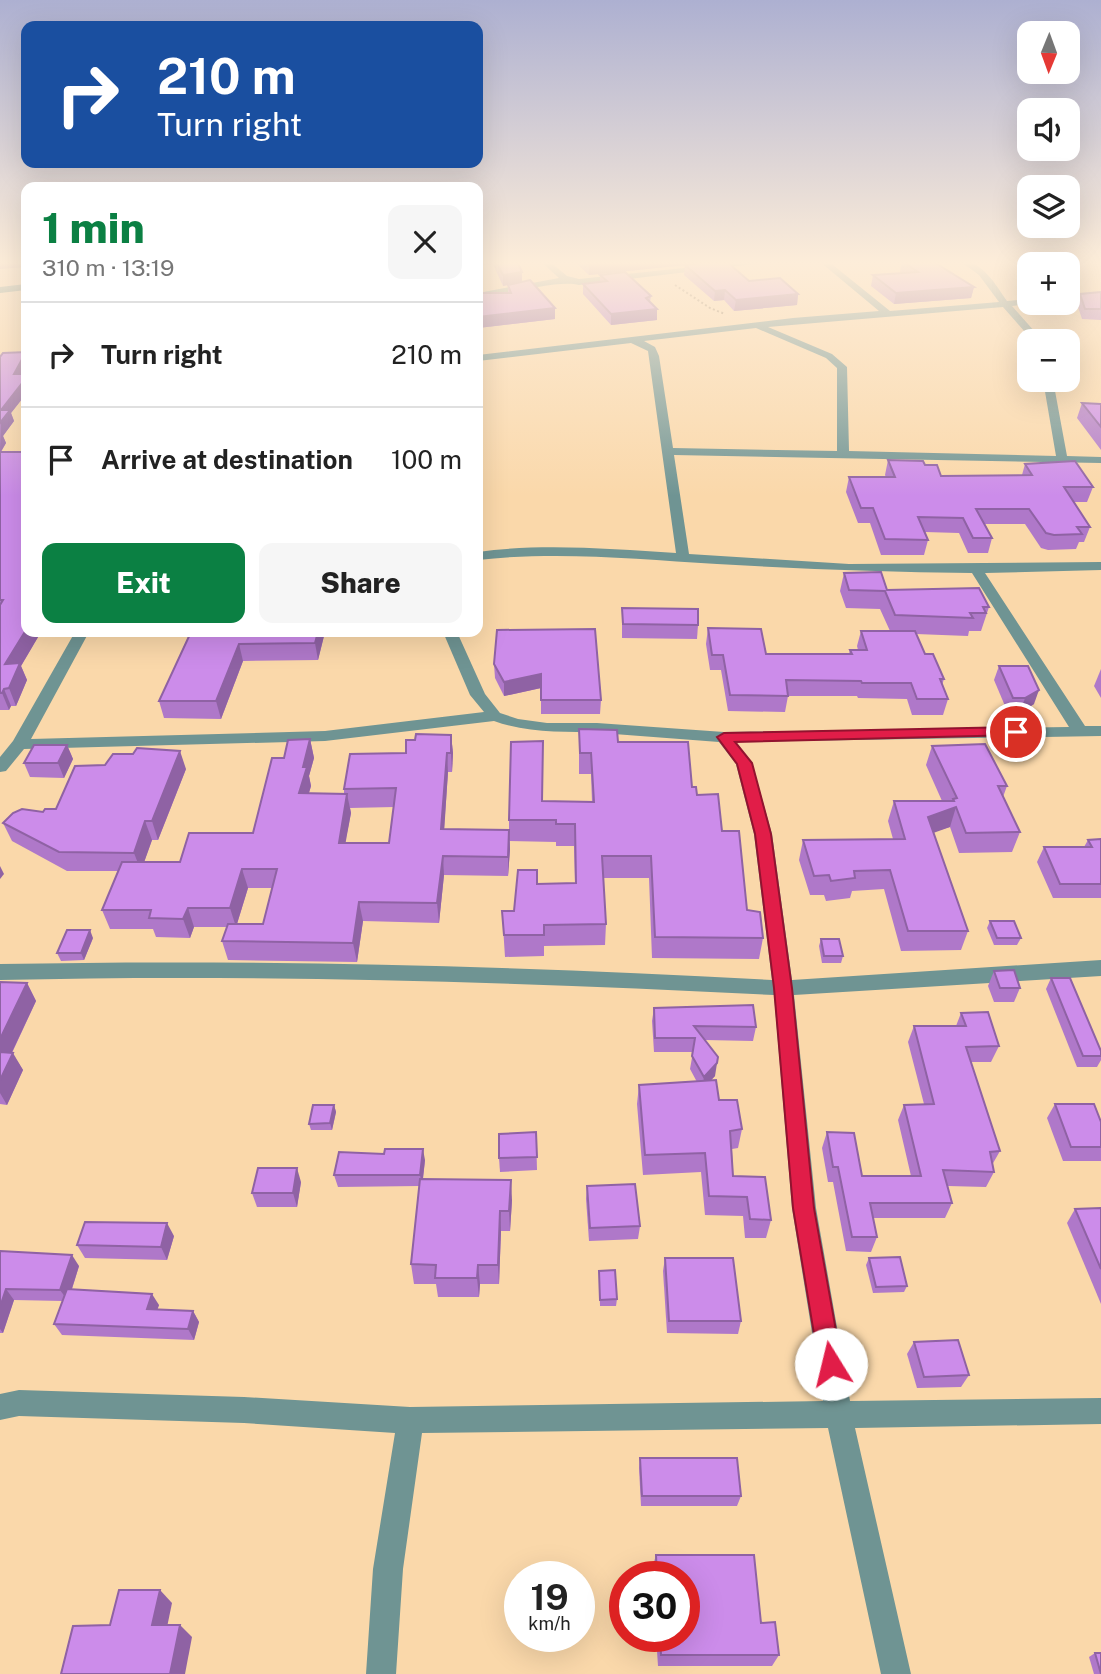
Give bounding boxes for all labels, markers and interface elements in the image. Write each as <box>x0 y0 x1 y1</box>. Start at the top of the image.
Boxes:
north arrow <box>1017 21 1080 84</box>
map controls <box>1017 21 1080 392</box>
text: 210 m <box>157 47 296 105</box>
icon: right <box>42 49 133 140</box>
button: sound <box>1017 98 1080 161</box>
text: Turn right <box>157 106 302 143</box>
button: layers <box>1017 175 1080 238</box>
text: 1 min <box>42 203 145 252</box>
button: close <box>388 205 462 279</box>
button: + <box>1017 252 1080 315</box>
text: 310 m · 13:19 <box>42 254 174 281</box>
button: − <box>1017 329 1080 392</box>
icon: right <box>42 336 80 374</box>
text: Turn right <box>101 339 223 370</box>
text: 210 m <box>391 339 462 370</box>
icon: arrive <box>42 441 80 479</box>
text: Arrive at destination <box>101 444 353 475</box>
text: 100 m <box>391 444 462 475</box>
button: Exit <box>42 543 245 623</box>
button: Share <box>259 543 462 623</box>
pin <box>986 702 1046 762</box>
icon: arrive <box>997 713 1035 751</box>
position arrow <box>794 1327 868 1401</box>
speed limit sign: 30 <box>609 1561 700 1652</box>
text: 19 <box>530 1577 569 1618</box>
text: km/h <box>528 1613 571 1634</box>

